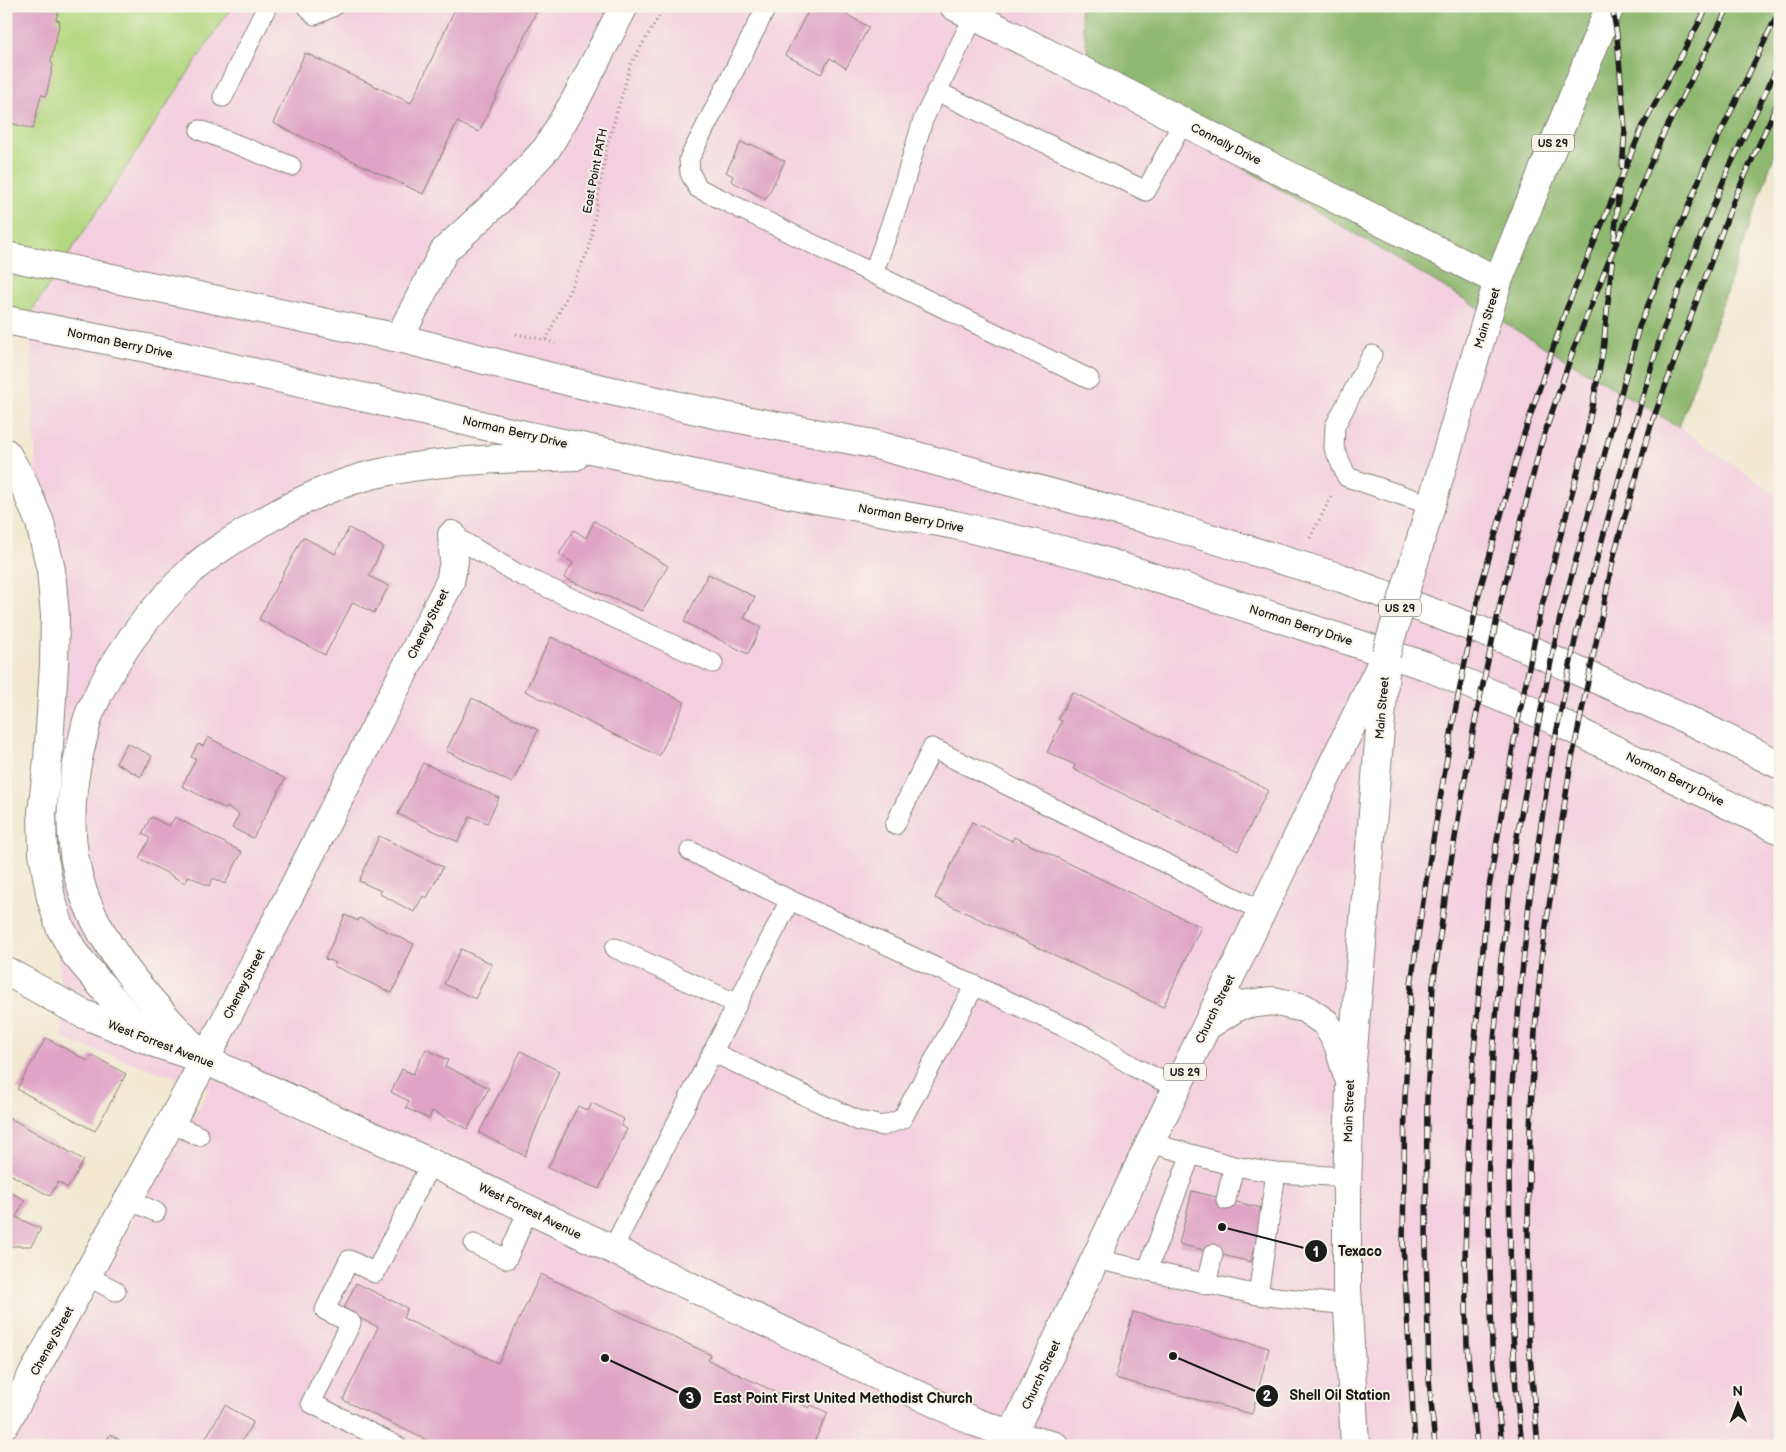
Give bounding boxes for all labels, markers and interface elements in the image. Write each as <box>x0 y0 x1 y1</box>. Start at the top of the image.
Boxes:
street label: Connally Drive <box>1188 120 1264 169</box>
street label: East Point PATH <box>580 127 611 215</box>
road number: US 29 <box>1532 134 1574 152</box>
street label: Main Street <box>1471 286 1504 350</box>
street label: Norman Berry Drive <box>66 325 174 362</box>
street label: Norman Berry Drive <box>461 413 569 452</box>
street label: Norman Berry Drive <box>857 501 965 536</box>
street label: Cheney Street <box>404 586 453 662</box>
road number: US 29 <box>1379 600 1421 616</box>
street label: Norman Berry Drive <box>1247 602 1354 649</box>
street label: Main Street <box>1372 676 1393 740</box>
street label: Norman Berry Drive <box>1623 749 1726 810</box>
street label: Cheney Street <box>220 946 269 1022</box>
street label: Church Street <box>1192 972 1239 1046</box>
street label: West Forrest Avenue <box>106 1017 216 1072</box>
road number: US 29 <box>1164 1064 1206 1080</box>
street label: Main Street <box>1341 1079 1358 1143</box>
street label: West Forrest Avenue <box>476 1180 584 1243</box>
callout: Texaco <box>1303 1237 1392 1266</box>
text: 1 <box>1313 1243 1319 1262</box>
text: Texaco <box>1338 1243 1382 1260</box>
street label: Cheney Street <box>27 1304 78 1378</box>
street label: Church Street <box>1019 1338 1064 1412</box>
north arrow <box>1714 1380 1764 1430</box>
callout: Shell Oil Station <box>1254 1381 1400 1410</box>
callout: East Point First United Methodist Church <box>678 1383 982 1412</box>
text: N <box>1732 1383 1743 1400</box>
text: 2 <box>1263 1387 1272 1406</box>
text: Shell Oil Station <box>1290 1387 1391 1404</box>
text: 3 <box>686 1389 695 1408</box>
text: East Point First United Methodist Church <box>713 1390 973 1407</box>

